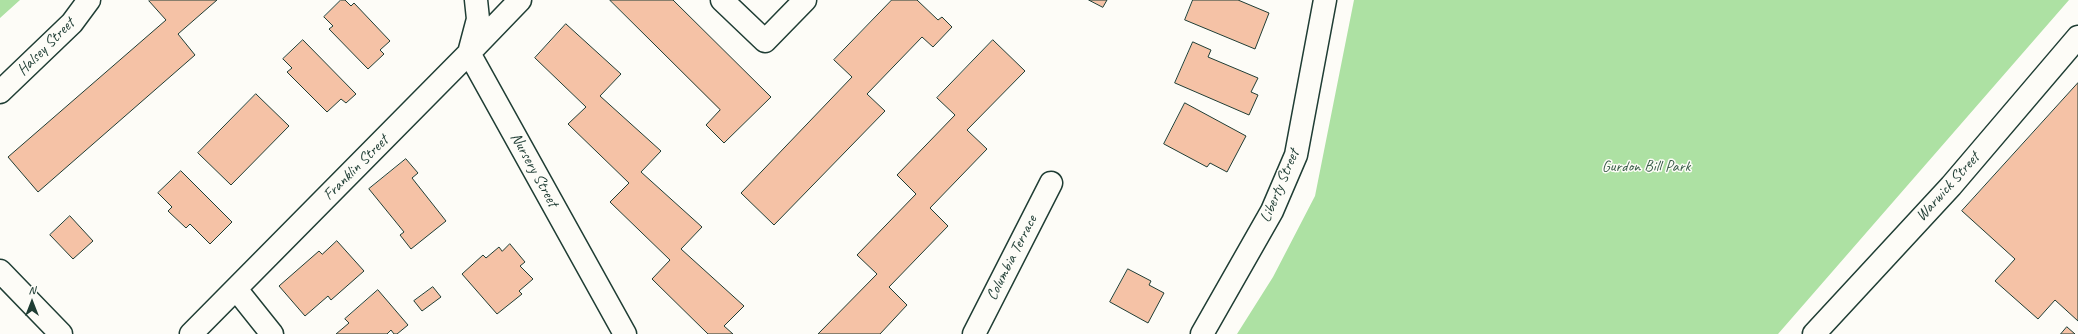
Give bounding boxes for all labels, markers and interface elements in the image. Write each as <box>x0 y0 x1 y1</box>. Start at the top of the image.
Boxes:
street label: Halsey Street <box>13 14 79 80</box>
street label: Nursery Street <box>506 130 562 210</box>
street label: Franklin Street <box>319 131 393 205</box>
street label: Liberty Street <box>1256 147 1304 225</box>
street label: Warwick Street <box>1912 149 1984 225</box>
park label: Gurdon Bill Park <box>1602 157 1690 177</box>
street label: Columbia Terrace <box>982 212 1042 304</box>
north arrow <box>12 282 52 322</box>
text: N <box>29 283 35 297</box>

